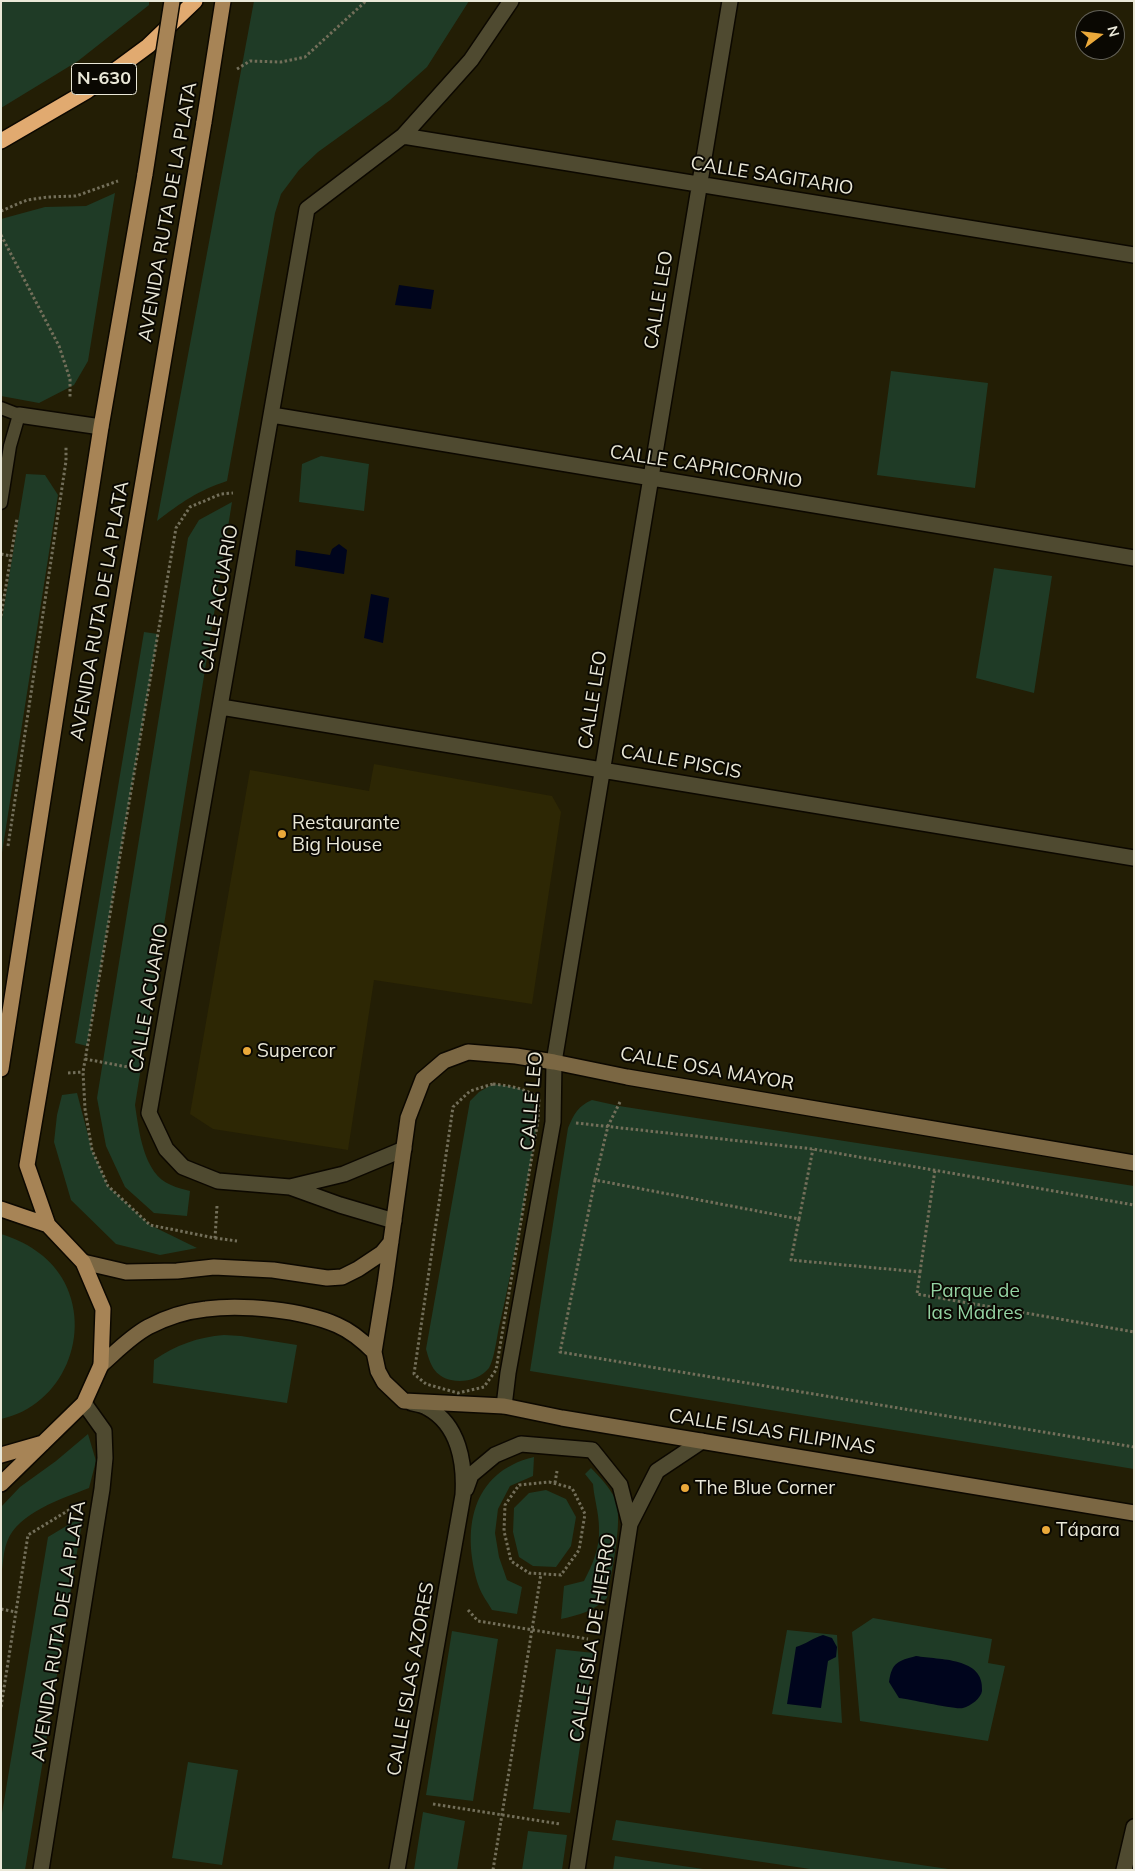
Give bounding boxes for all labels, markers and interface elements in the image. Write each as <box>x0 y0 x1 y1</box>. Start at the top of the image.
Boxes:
north arrow <box>1075 10 1125 60</box>
text: N <box>1103 24 1124 39</box>
road number: N-630 <box>72 64 136 95</box>
street label: AVENIDA RUTA DE LA PLATA <box>134 80 202 344</box>
street label: CALLE SAGITARIO <box>689 152 855 200</box>
street label: CALLE LEO <box>640 249 678 351</box>
street label: CALLE CAPRICORNIO <box>608 441 804 493</box>
street label: AVENIDA RUTA DE LA PLATA <box>66 479 134 743</box>
street label: CALLE ACUARIO <box>195 523 243 675</box>
street label: CALLE LEO <box>574 649 612 751</box>
street label: CALLE PISCIS <box>619 740 743 784</box>
place label: Restaurante Big House <box>292 812 400 856</box>
marker: Restaurante Big House <box>276 828 288 840</box>
street label: CALLE ACUARIO <box>125 922 173 1074</box>
place label: Supercor <box>257 1040 335 1062</box>
street label: CALLE OSA MAYOR <box>618 1042 796 1096</box>
marker: Supercor <box>241 1045 253 1057</box>
street label: CALLE LEO <box>516 1050 548 1152</box>
park label: Parque de las Madres <box>927 1280 1023 1324</box>
street label: CALLE ISLAS FILIPINAS <box>667 1404 877 1460</box>
place label: The Blue Corner <box>695 1477 835 1499</box>
marker: The Blue Corner <box>679 1482 691 1494</box>
street label: AVENIDA RUTA DE LA PLATA <box>27 1499 91 1763</box>
place label: Tápara <box>1056 1519 1120 1541</box>
marker: Tápara <box>1040 1524 1052 1536</box>
street label: CALLE ISLA DE HIERRO <box>565 1532 621 1744</box>
street label: CALLE ISLAS AZORES <box>383 1580 439 1778</box>

